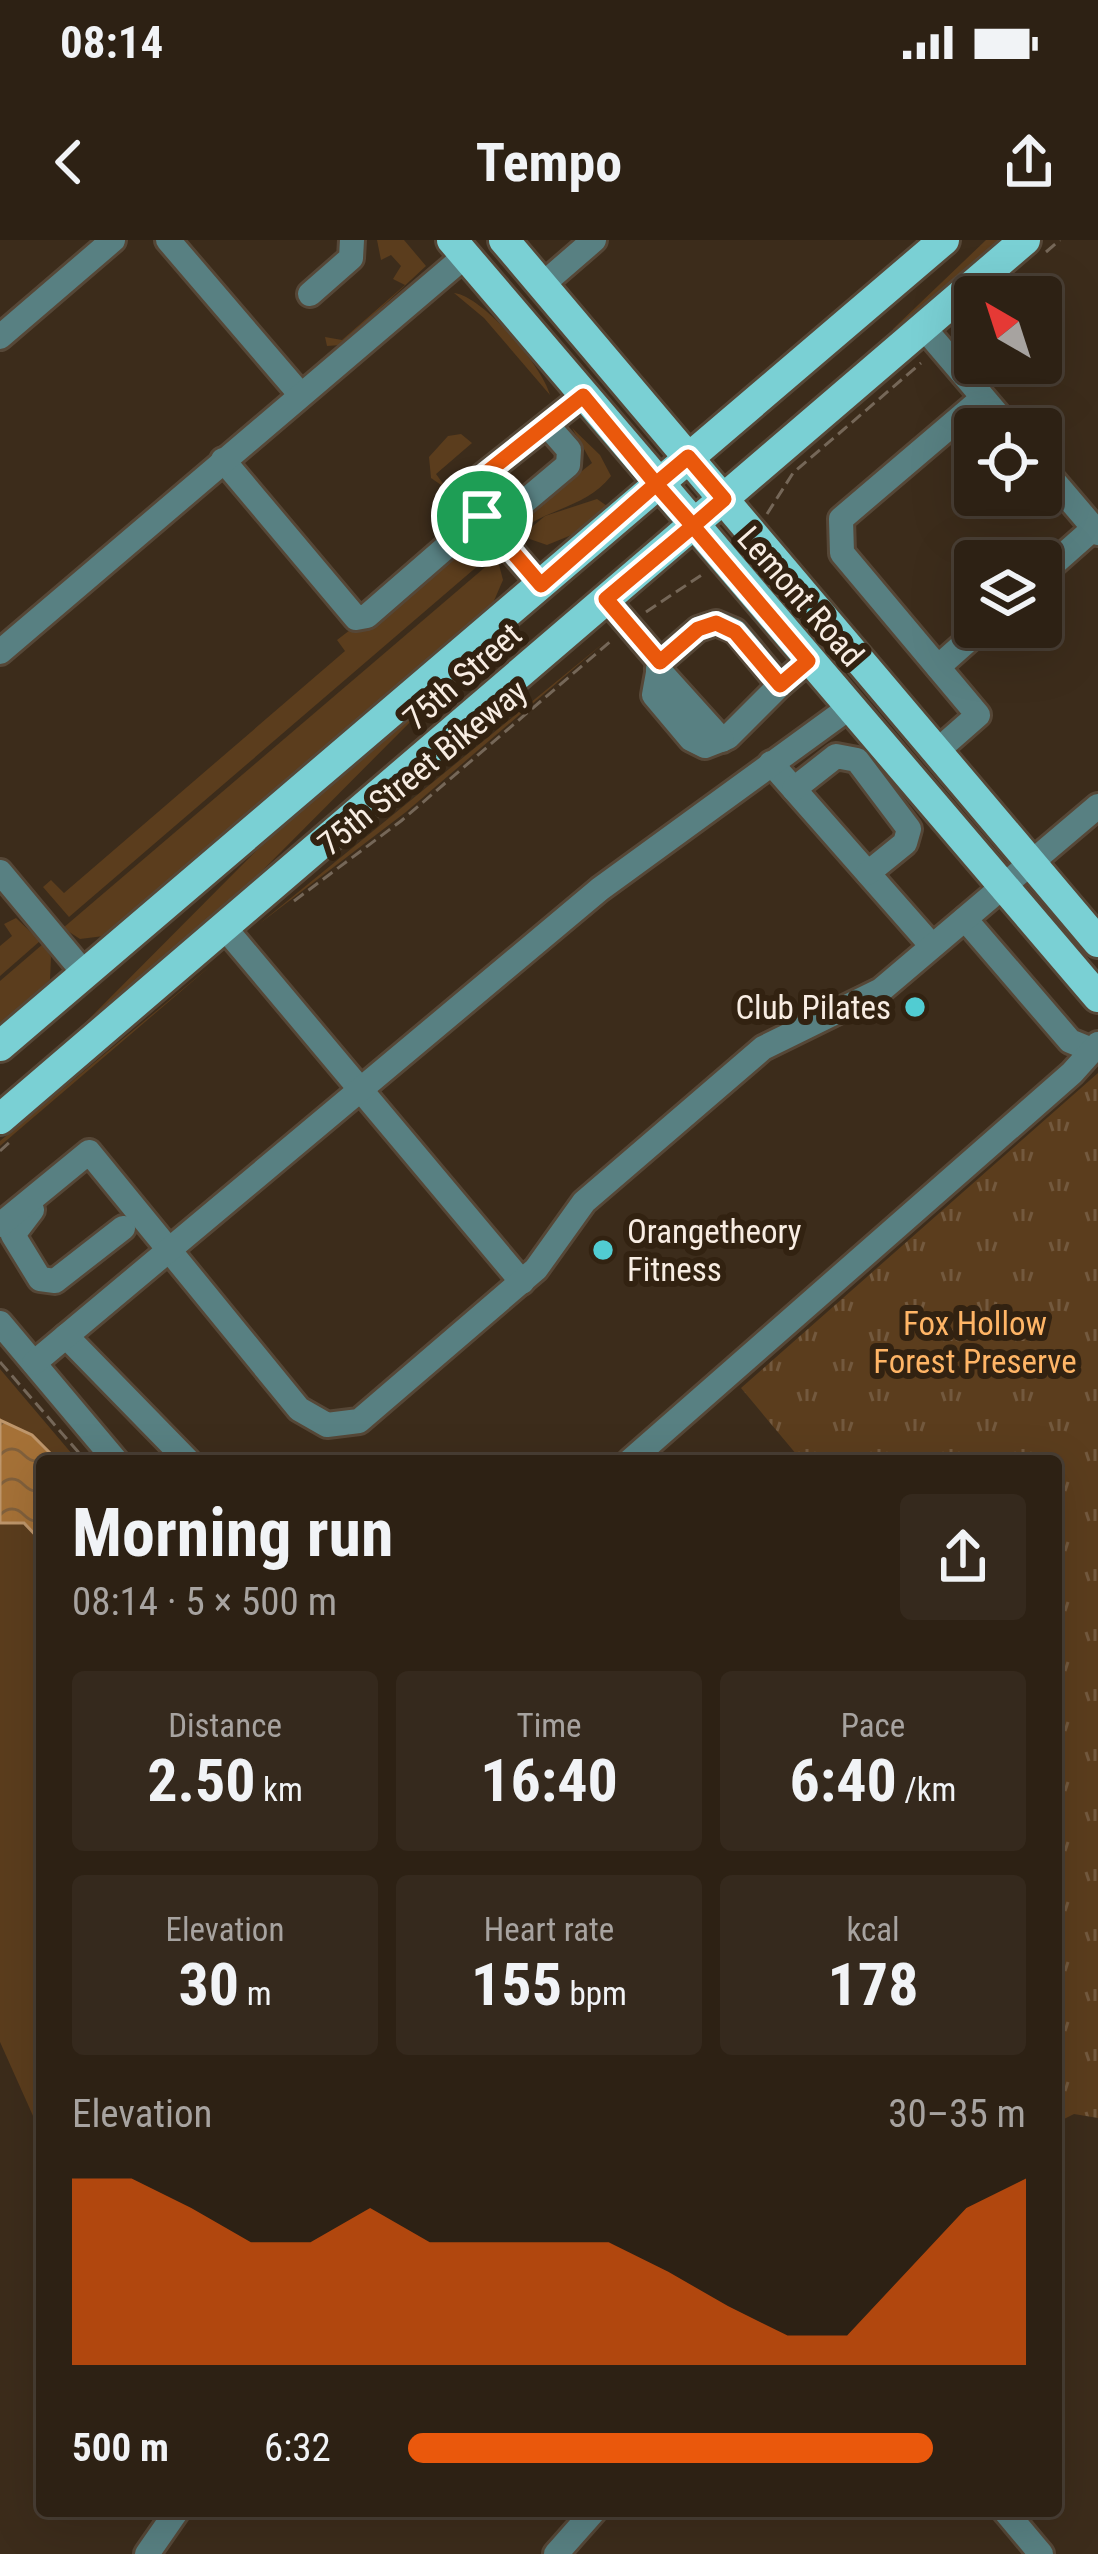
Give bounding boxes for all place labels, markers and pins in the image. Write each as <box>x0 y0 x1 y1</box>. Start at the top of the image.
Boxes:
pin <box>431 465 533 567</box>
place label: Club Pilates <box>735 988 891 1027</box>
marker: Club Pilates <box>902 994 928 1020</box>
place label: Orangetheory Fitness <box>627 1212 802 1289</box>
marker: Orangetheory Fitness <box>590 1237 616 1263</box>

